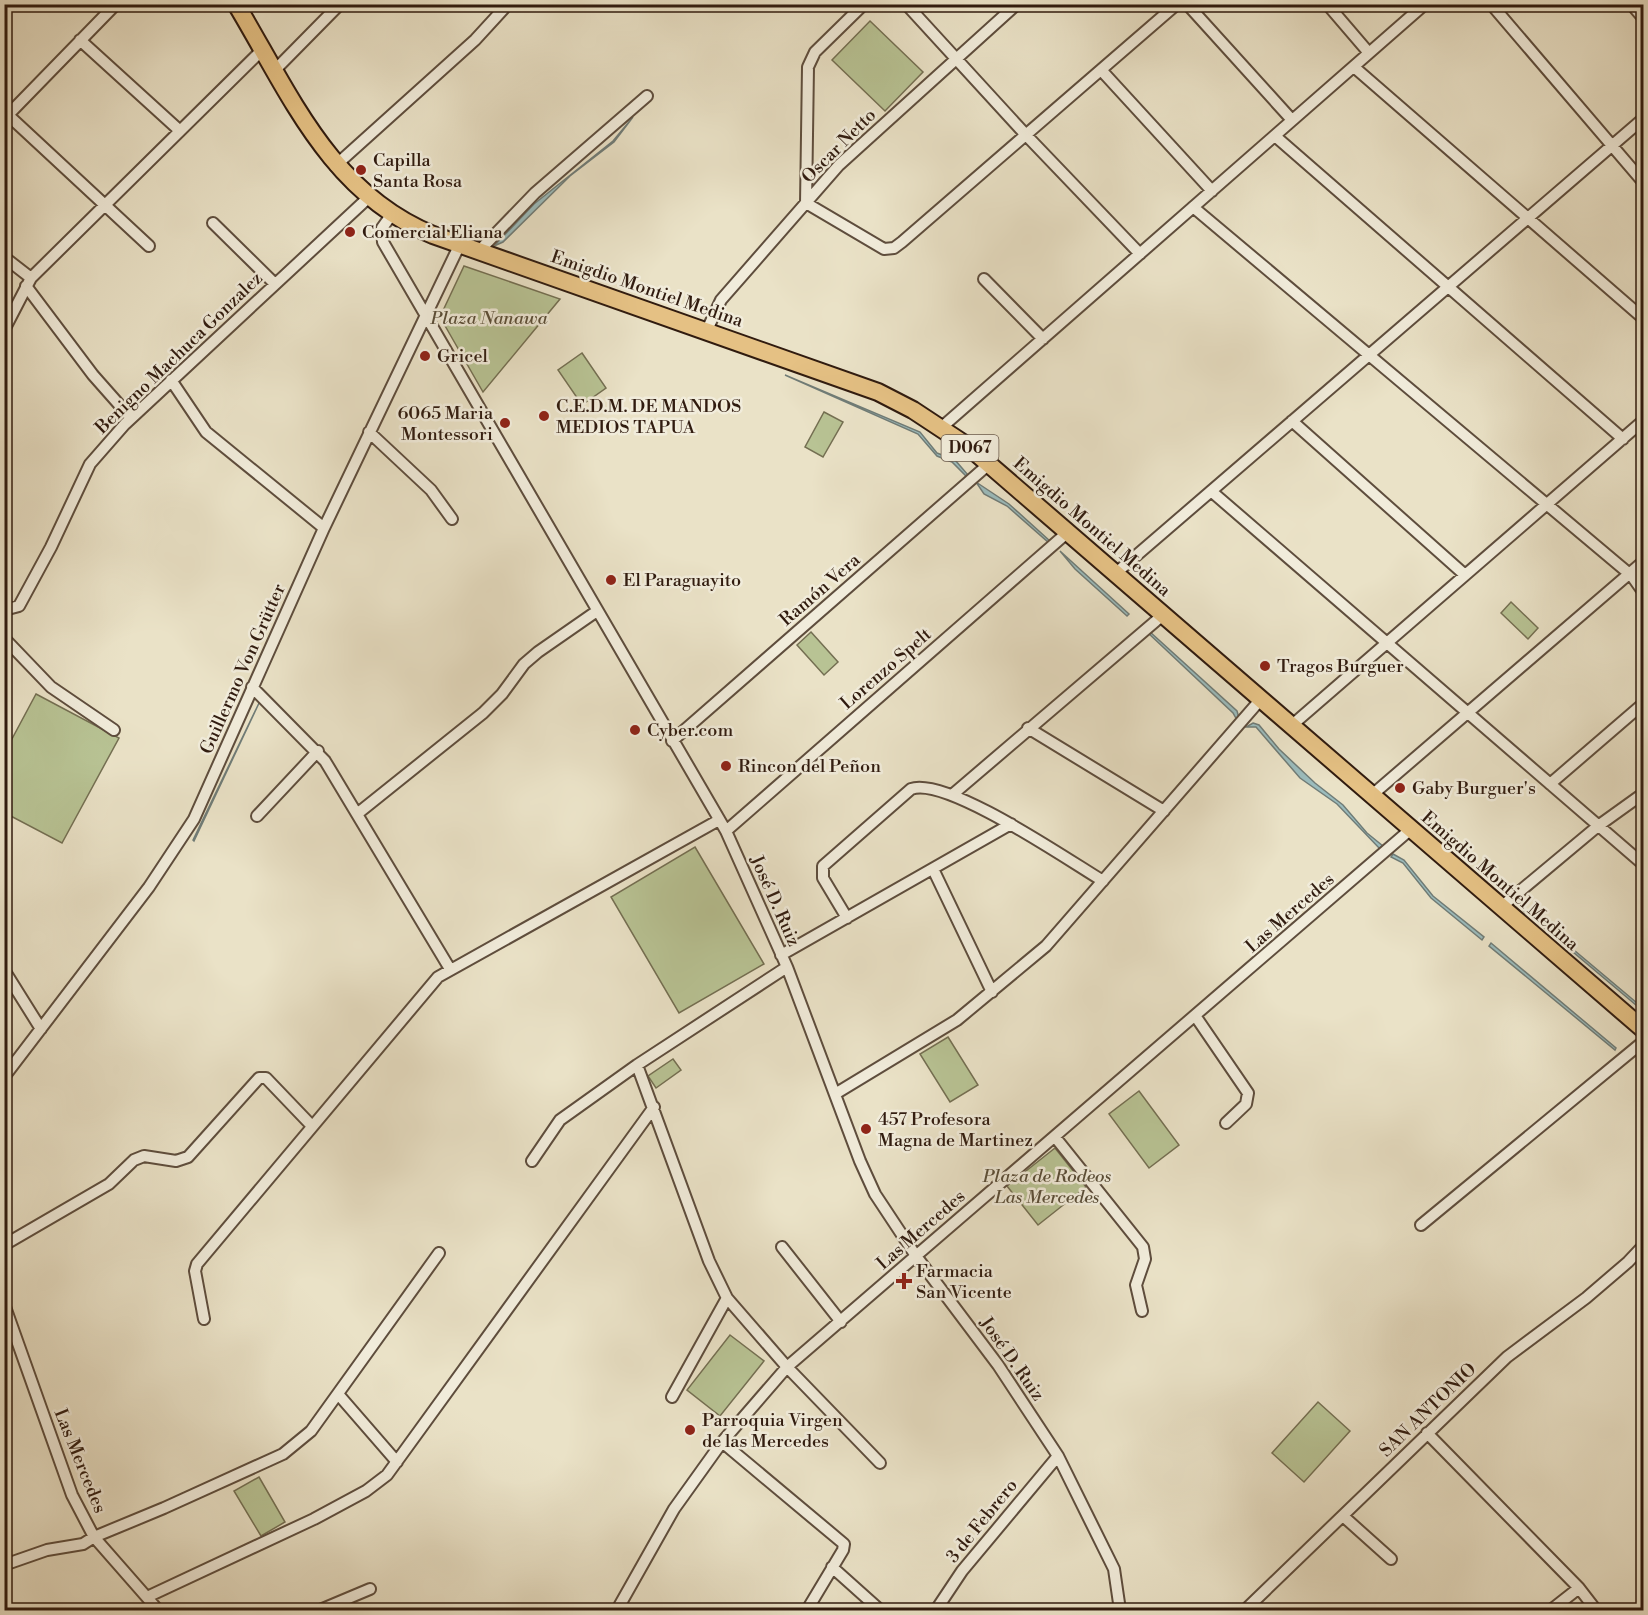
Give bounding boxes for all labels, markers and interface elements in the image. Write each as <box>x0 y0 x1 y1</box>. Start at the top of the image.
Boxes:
street label: Oscar Netto <box>797 104 881 188</box>
place label: Capilla Santa Rosa <box>373 149 463 193</box>
marker: Capilla Santa Rosa <box>354 163 368 177</box>
place label: Comercial Eliana <box>362 221 504 244</box>
marker: Comercial Eliana <box>343 225 357 239</box>
street label: Emigdio Montiel Medina <box>548 245 747 333</box>
street label: Benigno Machuca Gonzalez <box>90 267 268 440</box>
park label: Plaza Nanawa <box>430 307 548 330</box>
place label: Gricel <box>437 345 489 368</box>
marker: Gricel <box>418 349 432 363</box>
place label: C.E.D.M. DE MANDOS MEDIOS TAPUA <box>556 395 741 439</box>
place label: 6065 Maria Montessori <box>397 402 494 446</box>
marker: C.E.D.M. DE MANDOS MEDIOS TAPUA <box>537 409 551 423</box>
marker: 6065 Maria Montessori <box>498 416 512 430</box>
road number: D067 <box>942 435 998 461</box>
street label: Emigdio Montiel Medina <box>1008 452 1176 602</box>
street label: Ramón Vera <box>775 548 866 631</box>
place label: El Paraguayito <box>623 569 741 592</box>
marker: El Paraguayito <box>604 573 618 587</box>
street label: Guillermo Von Grütter <box>195 580 291 758</box>
street label: Lorenzo Spelt <box>836 623 937 715</box>
place label: Tragos Burguer <box>1277 655 1404 678</box>
marker: Tragos Burguer <box>1258 659 1272 673</box>
place label: Cyber.com <box>647 719 733 742</box>
marker: Cyber.com <box>628 723 642 737</box>
place label: Rincon del Peñon <box>738 755 881 778</box>
marker: Rincon del Peñon <box>719 759 733 773</box>
place label: Gaby Burguer's <box>1412 777 1536 800</box>
marker: Gaby Burguer's <box>1393 781 1407 795</box>
street label: Emigdio Montiel Medina <box>1416 806 1584 956</box>
street label: José D. Ruiz <box>744 851 805 950</box>
street label: Las Mercedes <box>1241 868 1339 958</box>
place label: 457 Profesora Magna de Martinez <box>878 1108 1033 1152</box>
marker: 457 Profesora Magna de Martinez <box>859 1122 873 1136</box>
park label: Plaza de Rodeos Las Mercedes <box>982 1165 1111 1209</box>
street label: Las Mercedes <box>872 1185 970 1275</box>
place label: Farmacia San Vicente <box>916 1260 1012 1304</box>
marker: Farmacia San Vicente <box>897 1274 911 1288</box>
street label: José D. Ruiz <box>974 1312 1049 1405</box>
street label: SAN ANTONIO <box>1375 1358 1481 1462</box>
street label: Las Mercedes <box>49 1405 111 1517</box>
place label: Parroquia Virgen de las Mercedes <box>702 1409 843 1453</box>
marker: Parroquia Virgen de las Mercedes <box>683 1423 697 1437</box>
street label: 3 de Febrero <box>941 1474 1023 1568</box>

